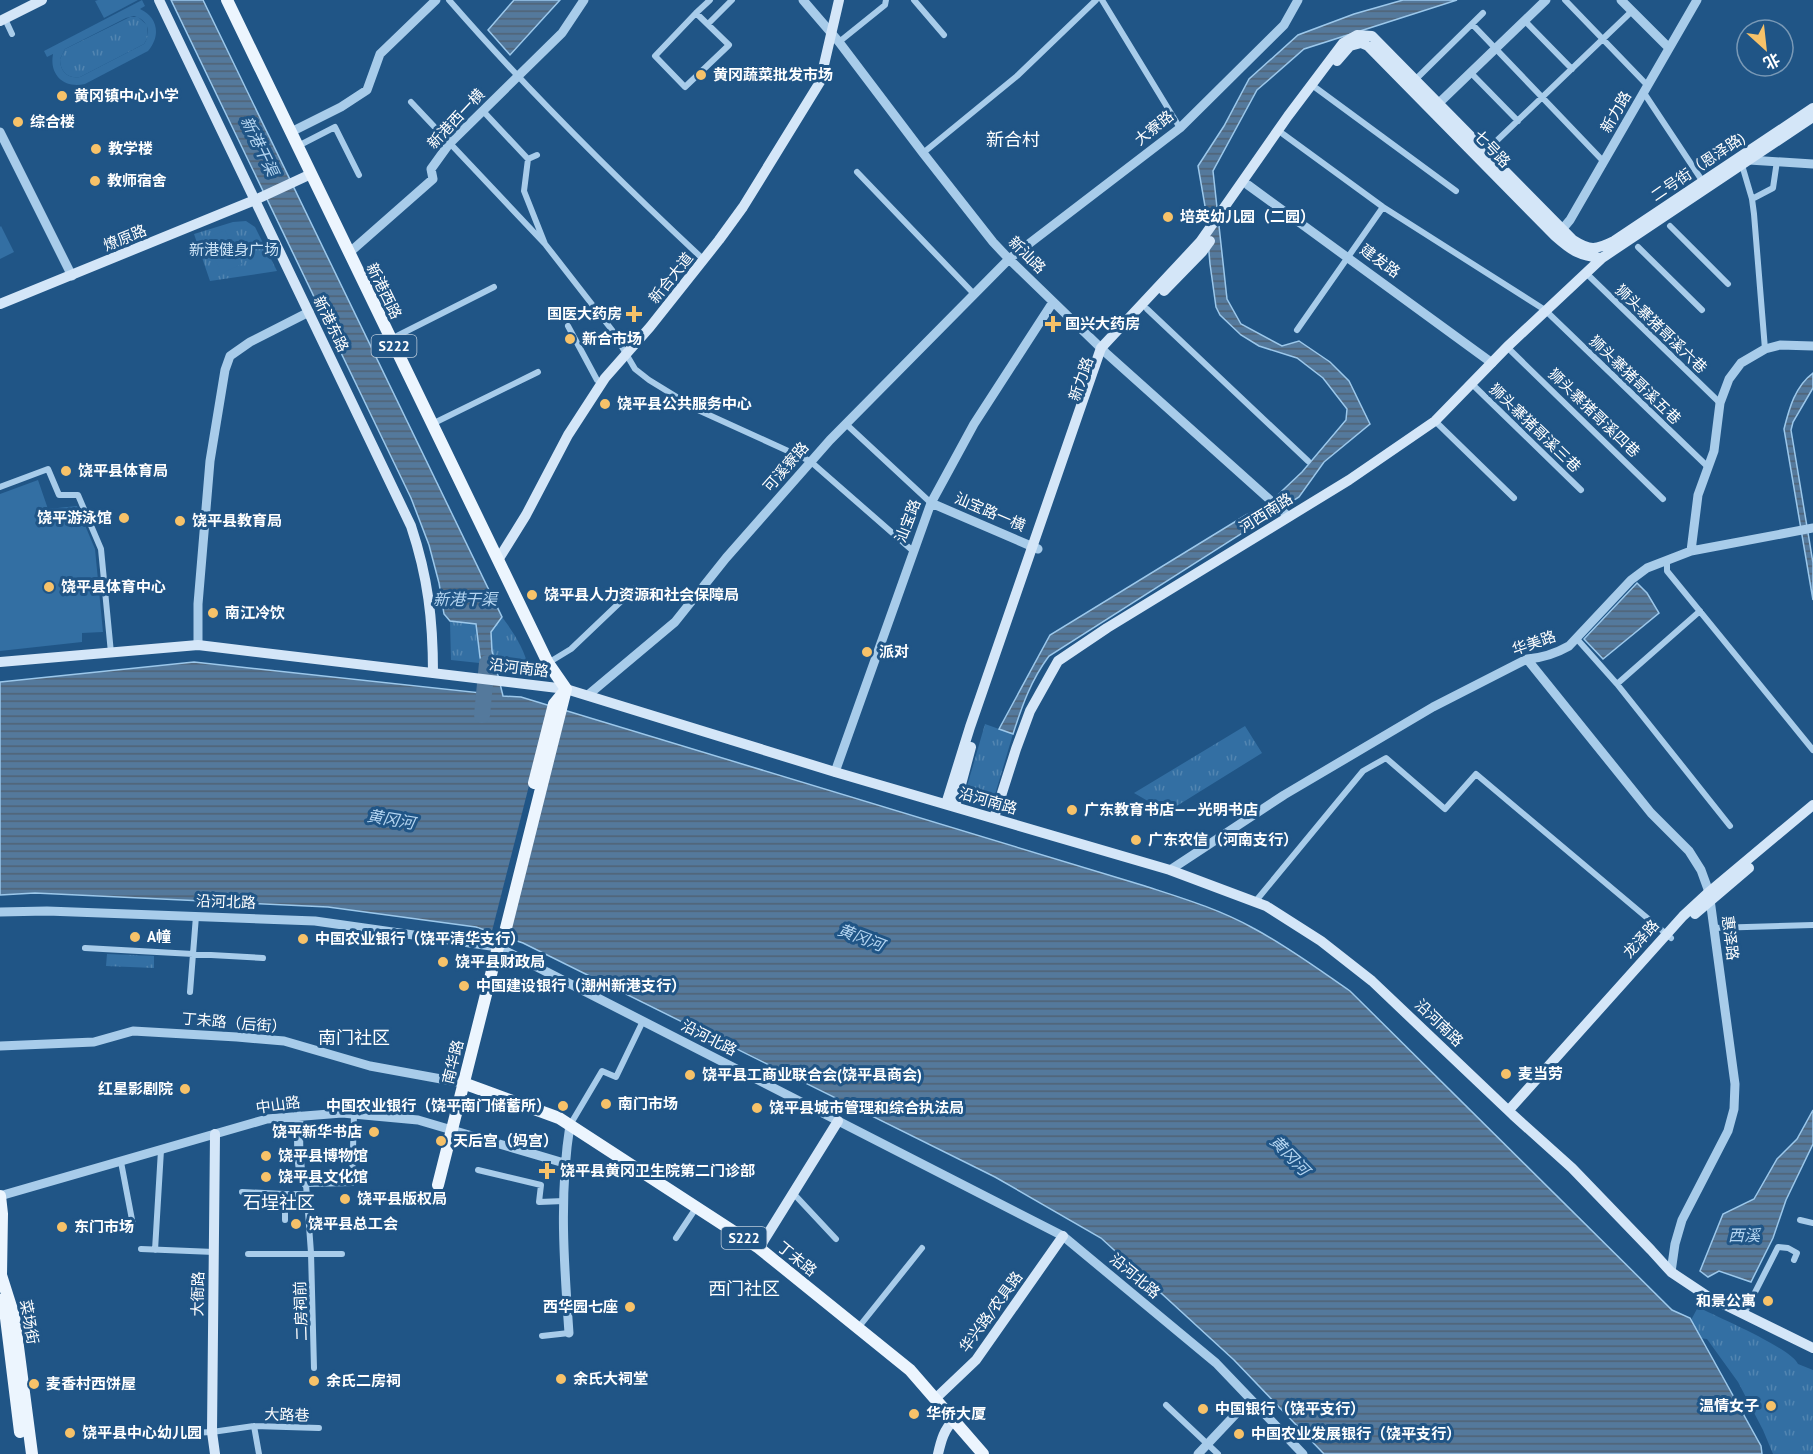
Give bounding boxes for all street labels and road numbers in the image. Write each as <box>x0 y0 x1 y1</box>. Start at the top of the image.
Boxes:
street label: 新港西一横 <box>423 85 488 153</box>
street label: 新力路 <box>1596 88 1635 136</box>
street label: 大寮路 <box>1130 106 1177 149</box>
street label: 七号路 <box>1470 126 1515 171</box>
street label: 二号街（恩泽路) <box>1647 128 1748 205</box>
street label: 燎原路 <box>100 220 149 255</box>
street label: 新汕路 <box>1005 232 1050 277</box>
street label: 建发路 <box>1357 240 1404 282</box>
street label: 新合大道 <box>644 248 697 307</box>
street label: 新港西路 <box>363 260 406 322</box>
street label: 狮头寨猪哥溪六巷 <box>1612 280 1711 377</box>
street label: 新港东路 <box>310 293 353 355</box>
street label: 狮头寨猪哥溪五巷 <box>1586 331 1685 428</box>
road number: S222 <box>372 335 416 357</box>
street label: 新力路 <box>1064 354 1097 403</box>
street label: 狮头寨猪哥溪四巷 <box>1545 364 1644 461</box>
street label: 狮头寨猪哥溪三巷 <box>1486 379 1585 476</box>
street label: 可溪寮路 <box>759 438 812 496</box>
street label: 汕宝路一横 <box>952 488 1028 535</box>
street label: 河西南路 <box>1235 489 1296 537</box>
street label: 汕宝路 <box>891 496 924 545</box>
street label: 华美路 <box>1509 626 1558 659</box>
street label: 沿河南路 <box>488 654 550 681</box>
street label: 沿河南路 <box>957 783 1020 818</box>
street label: 沿河北路 <box>196 891 256 912</box>
street label: 惠泽路 <box>1718 914 1743 961</box>
street label: 龙泽路 <box>1619 916 1663 962</box>
street label: 沿河南路 <box>1411 995 1468 1050</box>
street label: 丁未路（后街） <box>181 1008 287 1037</box>
street label: 沿河北路 <box>678 1015 740 1060</box>
street label: 南华路 <box>438 1038 467 1086</box>
street label: 中山路 <box>254 1092 302 1117</box>
road number: S222 <box>722 1227 766 1249</box>
street label: 丁未路 <box>774 1237 821 1280</box>
street label: 沿河北路 <box>1106 1249 1164 1302</box>
street label: 华兴路/农具路 <box>955 1268 1026 1356</box>
street label: 大衙路 <box>188 1271 207 1317</box>
street label: 二房祠前 <box>290 1281 311 1341</box>
street label: 菜场街 <box>16 1298 43 1346</box>
street label: 大路巷 <box>264 1404 310 1425</box>

